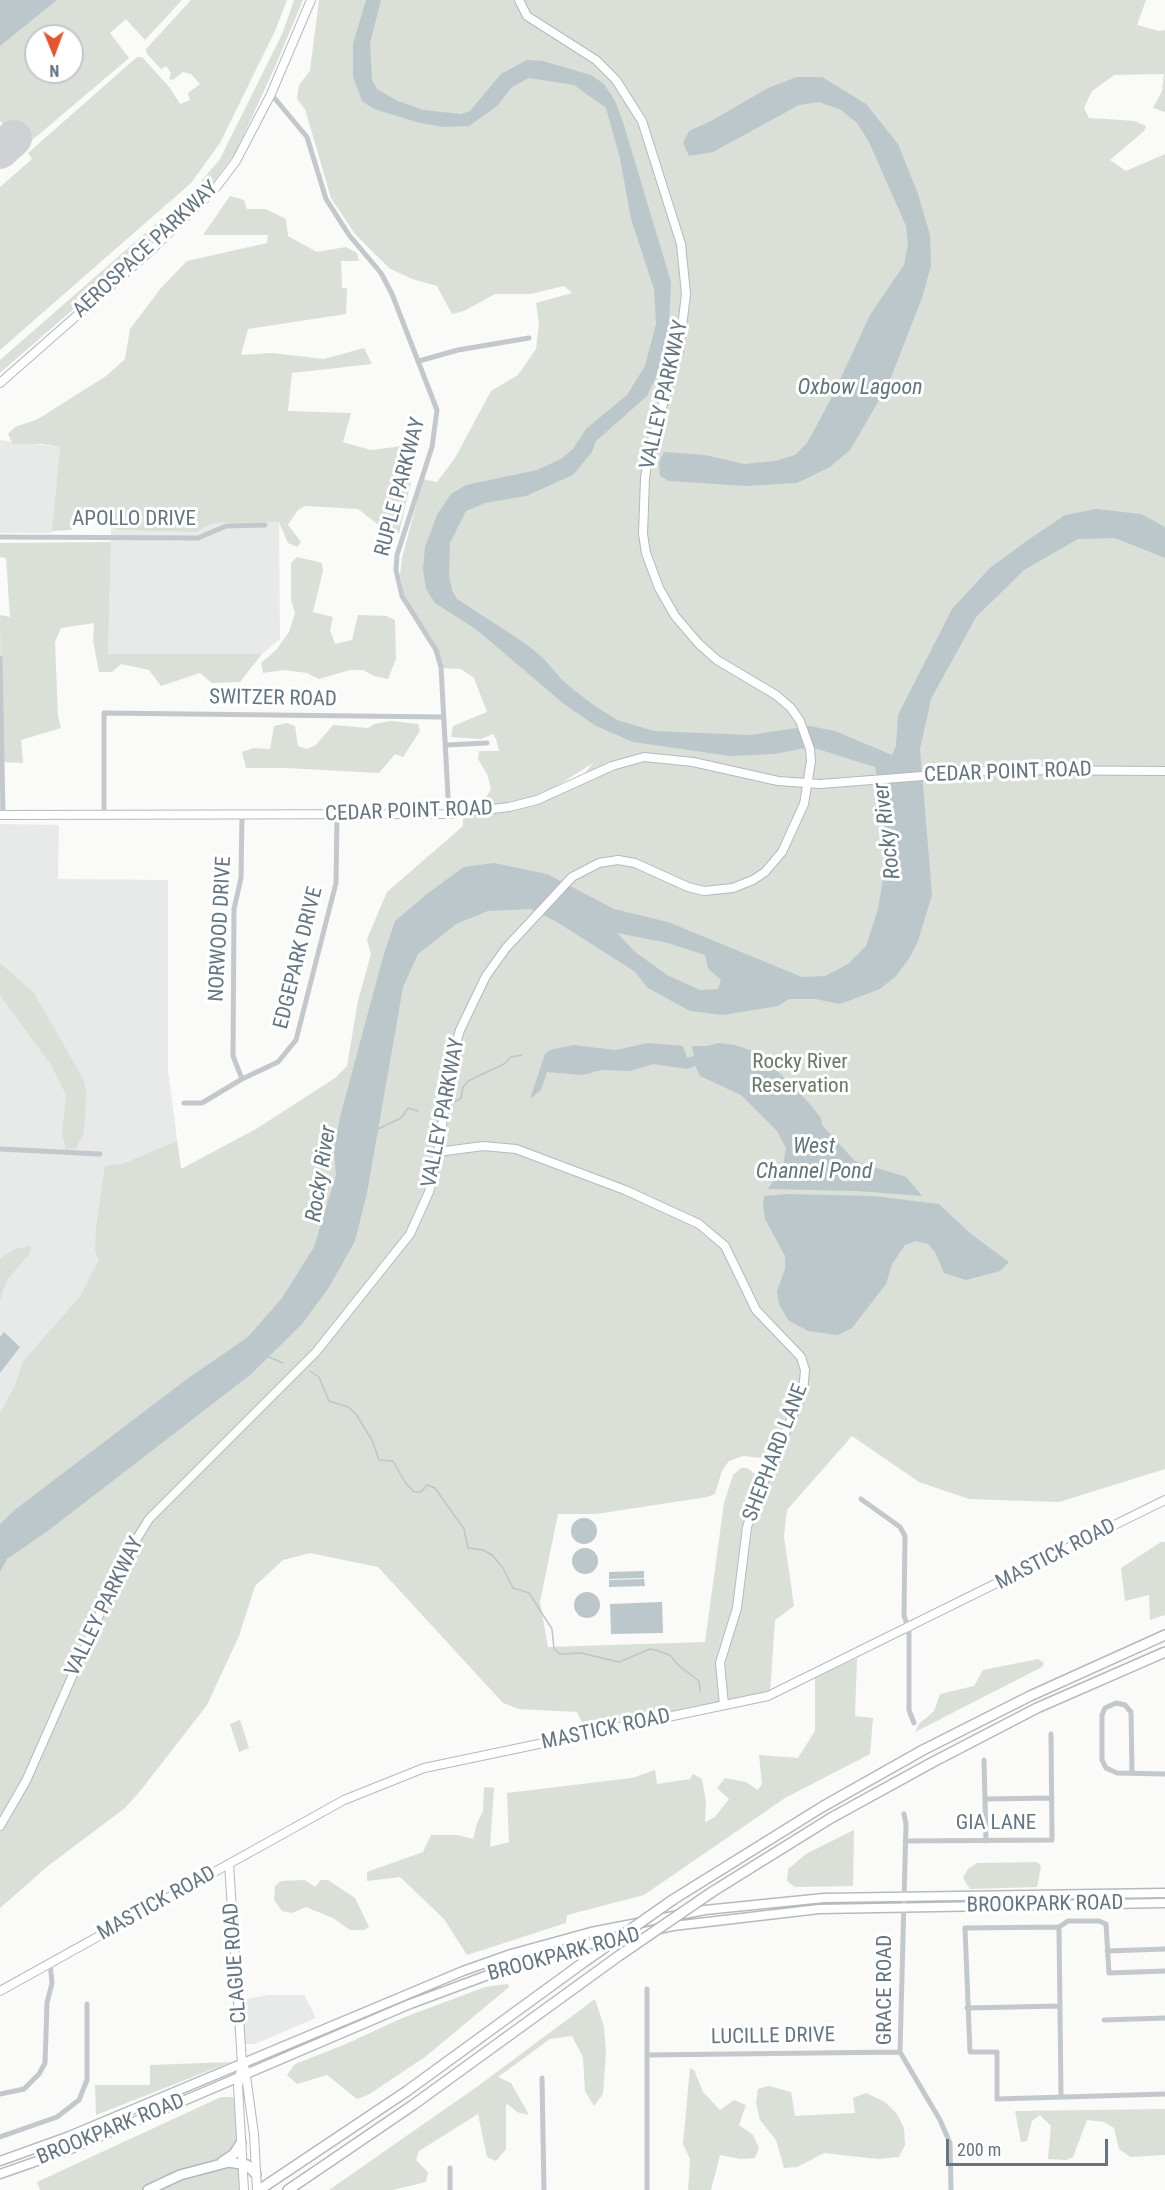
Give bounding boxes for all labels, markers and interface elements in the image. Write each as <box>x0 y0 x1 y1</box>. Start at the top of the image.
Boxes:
north arrow <box>24 24 84 84</box>
text: N <box>49 61 59 80</box>
street label: AEROSPACE PARKWAY <box>68 176 224 324</box>
street label: VALLEY PARKWAY <box>636 318 694 472</box>
water label: Oxbow Lagoon <box>798 375 922 401</box>
street label: RUPLE PARKWAY <box>370 415 432 559</box>
street label: APOLLO DRIVE <box>72 507 196 533</box>
street label: SWITZER ROAD <box>209 685 337 713</box>
street label: CEDAR POINT ROAD <box>924 757 1092 789</box>
water label: Rocky River <box>869 781 907 881</box>
street label: CEDAR POINT ROAD <box>325 796 493 828</box>
street label: NORWOOD DRIVE <box>205 856 237 1002</box>
street label: EDGEPARK DRIVE <box>269 884 329 1032</box>
street label: VALLEY PARKWAY <box>417 1036 471 1190</box>
park label: Rocky River Reservation <box>751 1050 849 1100</box>
water label: Rocky River <box>301 1124 343 1224</box>
water label: West Channel Pond <box>756 1134 872 1186</box>
street label: SHEPHARD LANE <box>738 1381 814 1525</box>
street label: MASTICK ROAD <box>992 1514 1120 1596</box>
street label: VALLEY PARKWAY <box>60 1533 150 1681</box>
street label: MASTICK ROAD <box>539 1704 673 1756</box>
street label: GIA LANE <box>956 1811 1036 1837</box>
street label: MASTICK ROAD <box>94 1861 220 1947</box>
street label: BROOKPARK ROAD <box>966 1891 1124 1919</box>
street label: CLAGUE ROAD <box>219 1902 253 2024</box>
street label: BROOKPARK ROAD <box>485 1923 643 1987</box>
street label: GRACE ROAD <box>873 1935 899 2045</box>
street label: LUCILLE DRIVE <box>711 2023 835 2051</box>
street label: BROOKPARK ROAD <box>34 2089 188 2171</box>
scale bar <box>949 2127 1111 2165</box>
text: 200 m <box>957 2139 1001 2160</box>

